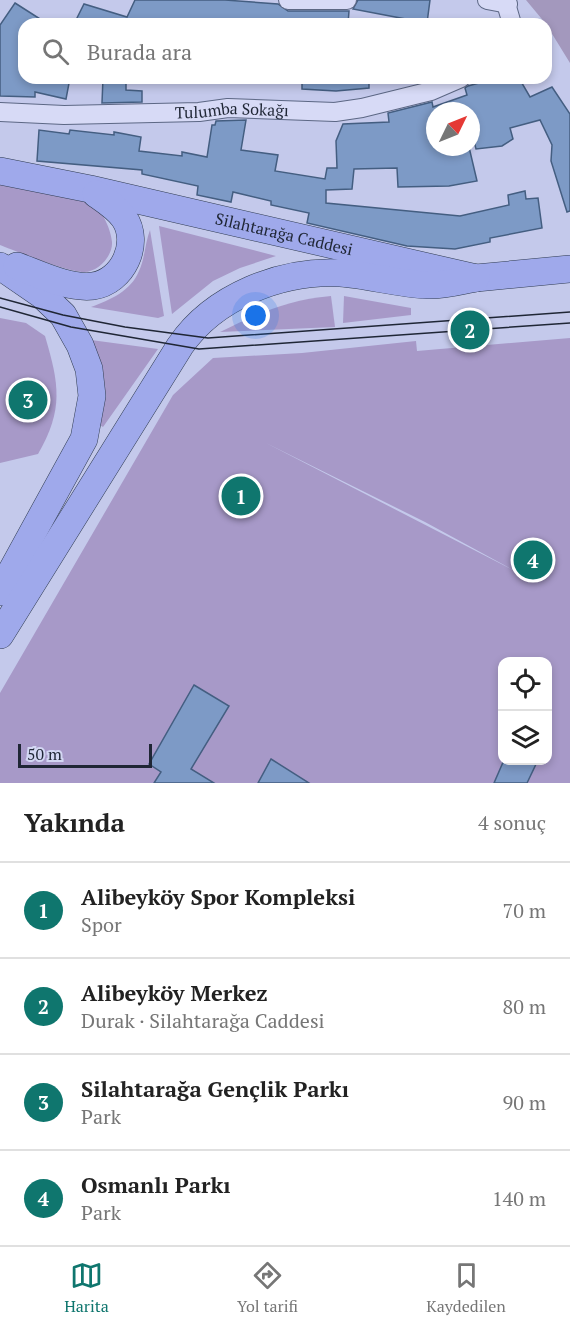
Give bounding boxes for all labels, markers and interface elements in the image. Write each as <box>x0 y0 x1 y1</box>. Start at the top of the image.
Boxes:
search box <box>18 18 552 84</box>
icon: search <box>39 35 72 68</box>
text: Burada ara <box>87 37 192 66</box>
street label: Tulumba Sokağı <box>175 97 289 124</box>
north arrow <box>426 102 480 156</box>
street label: Silahtarağa Caddesi <box>213 207 355 260</box>
your location <box>241 301 270 330</box>
pin: 2 <box>450 308 490 352</box>
pin: 3 <box>9 378 48 422</box>
pin: 1 <box>222 474 260 518</box>
pin: 4 <box>514 538 552 582</box>
map controls <box>498 657 552 765</box>
button: locate <box>498 657 552 711</box>
button: layers <box>498 711 552 765</box>
scale bar <box>18 741 152 768</box>
text: 50 m <box>27 743 62 765</box>
text: Yakında <box>24 805 125 839</box>
text: 4 sonuç <box>478 809 546 836</box>
text: Alibeyköy Spor Kompleksi <box>81 882 355 911</box>
text: 1 <box>38 897 49 924</box>
text: 70 m <box>503 897 546 924</box>
text: Spor <box>81 911 122 938</box>
text: Alibeyköy Merkez <box>81 978 268 1007</box>
text: 2 <box>38 993 49 1020</box>
text: 80 m <box>503 993 546 1020</box>
text: Durak · Silahtarağa Caddesi <box>81 1007 325 1034</box>
text: Silahtarağa Gençlik Parkı <box>81 1074 349 1103</box>
text: 3 <box>38 1089 49 1116</box>
text: 90 m <box>503 1089 546 1116</box>
text: Park <box>81 1103 121 1130</box>
text: Osmanlı Parkı <box>81 1170 231 1199</box>
text: 4 <box>38 1185 49 1212</box>
text: 140 m <box>492 1185 546 1212</box>
text: Park <box>81 1199 121 1226</box>
tab: Harita <box>64 1259 109 1317</box>
tab: Yol tarifi <box>237 1259 298 1317</box>
tab: Kaydedilen <box>426 1259 506 1317</box>

